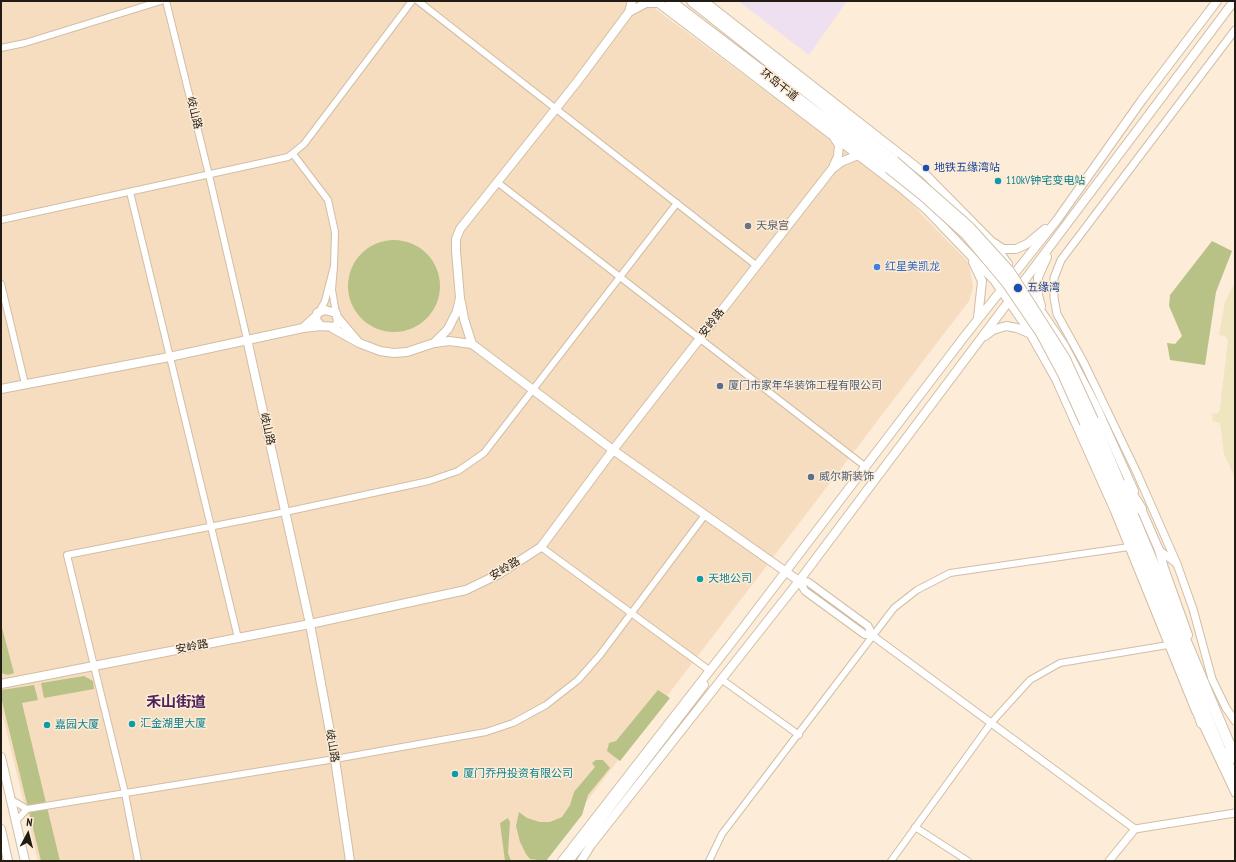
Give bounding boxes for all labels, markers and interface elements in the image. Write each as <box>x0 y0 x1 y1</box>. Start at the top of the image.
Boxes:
street label: 环岛干道 <box>758 66 800 104</box>
street label: 岐山路 <box>184 95 204 131</box>
place label: 地铁五缘湾站 <box>934 161 1000 175</box>
marker: 地铁五缘湾站 <box>921 163 931 173</box>
place label: 110kV钟宅变电站 <box>1006 174 1085 188</box>
marker: 110kV钟宅变电站 <box>993 176 1003 186</box>
place label: 天泉宫 <box>756 219 789 233</box>
marker: 天泉宫 <box>743 221 753 231</box>
place label: 红星美凯龙 <box>885 260 940 274</box>
marker: 红星美凯龙 <box>872 262 882 272</box>
place label: 五缘湾 <box>1027 281 1060 295</box>
marker: 五缘湾 <box>1012 282 1024 294</box>
street label: 安岭路 <box>697 306 727 340</box>
place label: 厦门市家年华装饰工程有限公司 <box>728 379 882 393</box>
marker: 厦门市家年华装饰工程有限公司 <box>715 381 725 391</box>
street label: 岐山路 <box>257 411 277 447</box>
place label: 威尔斯装饰 <box>819 470 874 484</box>
marker: 威尔斯装饰 <box>806 472 816 482</box>
street label: 安岭路 <box>487 555 523 583</box>
place label: 天地公司 <box>708 572 752 586</box>
marker: 天地公司 <box>695 574 705 584</box>
street label: 安岭路 <box>175 637 209 657</box>
district label: 禾山街道 <box>146 694 206 712</box>
place label: 汇金湖里大厦 <box>140 717 206 731</box>
place label: 嘉园大厦 <box>55 718 99 732</box>
marker: 汇金湖里大厦 <box>127 719 137 729</box>
marker: 嘉园大厦 <box>42 720 52 730</box>
street label: 岐山路 <box>323 729 341 763</box>
place label: 厦门乔丹投资有限公司 <box>463 767 573 781</box>
marker: 厦门乔丹投资有限公司 <box>450 769 460 779</box>
north arrow <box>8 814 48 854</box>
text: N <box>26 815 33 829</box>

